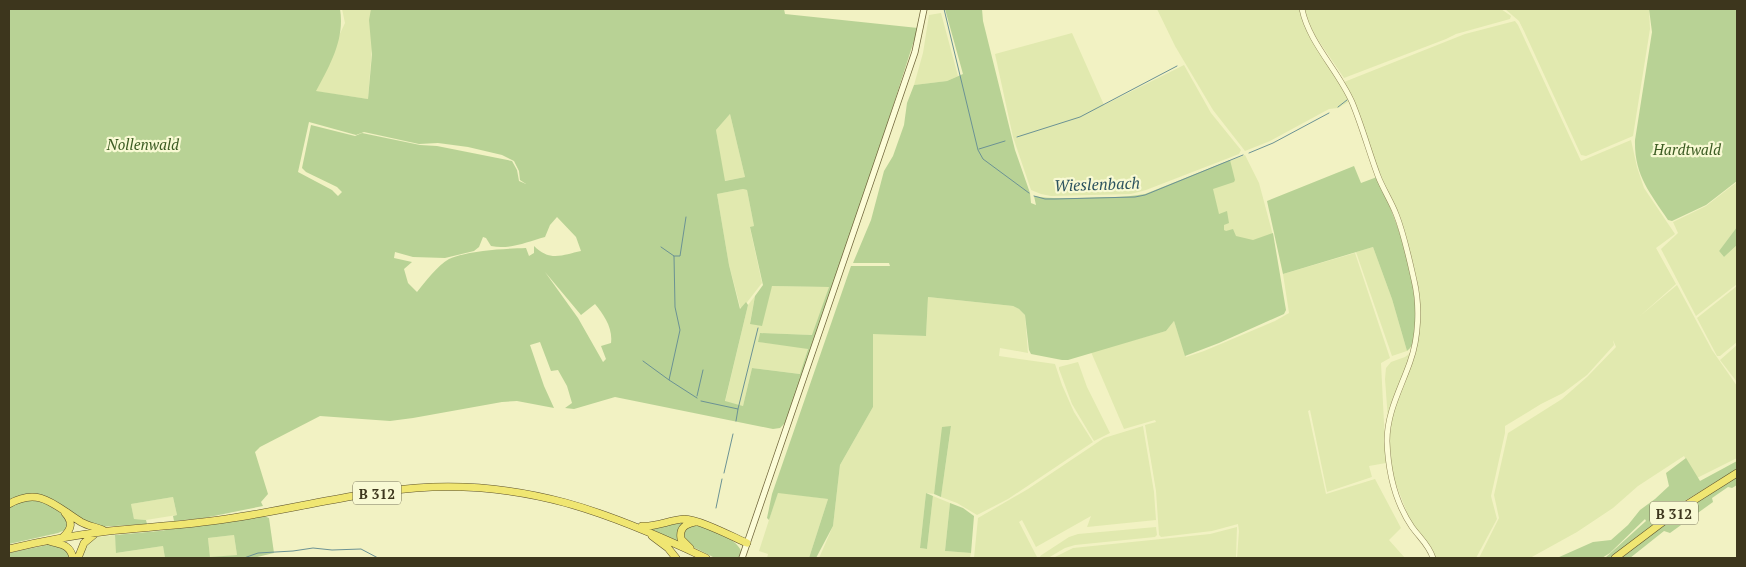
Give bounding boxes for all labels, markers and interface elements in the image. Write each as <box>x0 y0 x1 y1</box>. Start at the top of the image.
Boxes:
park label: Nollenwald <box>106 134 180 154</box>
park label: Hardtwald <box>1652 139 1722 159</box>
water label: Wieslenbach <box>1054 172 1140 196</box>
road number: B 312 <box>353 482 401 504</box>
road number: B 312 <box>1650 502 1698 524</box>

